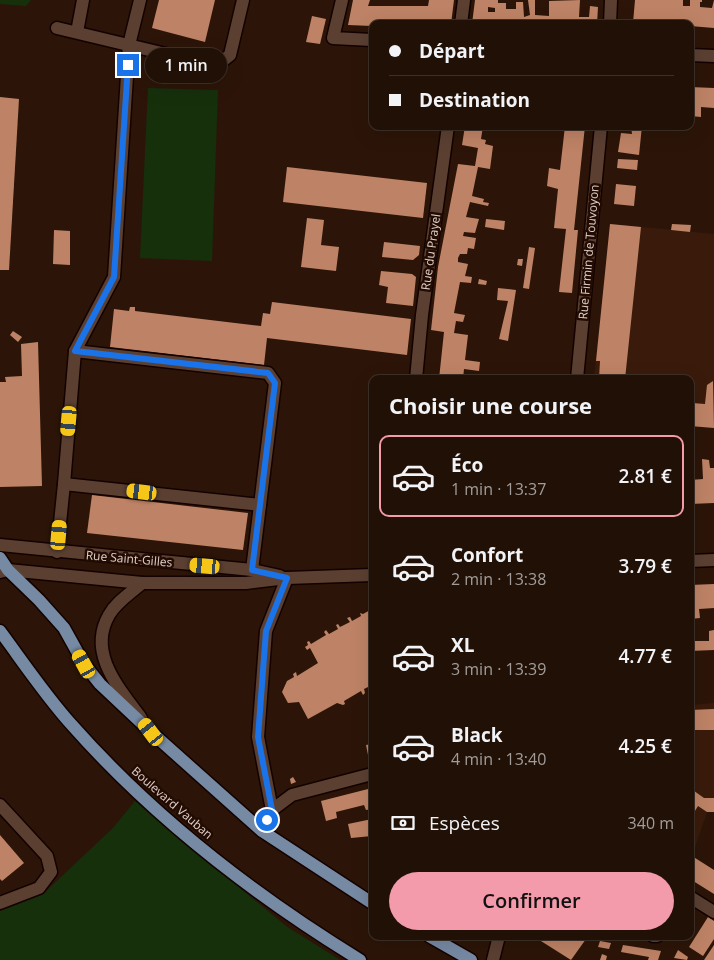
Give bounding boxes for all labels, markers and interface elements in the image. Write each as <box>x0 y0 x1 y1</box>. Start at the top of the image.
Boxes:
text: Départ <box>419 38 485 64</box>
callout: 1 min <box>146 48 228 82</box>
route end <box>117 54 139 76</box>
text: 1 min <box>164 54 208 76</box>
text: Destination <box>419 87 530 113</box>
street label: Rue Firmin de Touvoyon <box>574 184 603 320</box>
street label: Rue du Prayel <box>417 213 444 291</box>
text: Choisir une course <box>389 390 592 420</box>
car <box>60 405 77 437</box>
text: Éco <box>451 452 483 478</box>
icon: car <box>391 454 436 499</box>
text: 2.81 € <box>618 463 672 489</box>
text: 1 min · 13:37 <box>451 478 546 500</box>
car <box>126 483 157 501</box>
car <box>50 519 67 551</box>
text: Confort <box>451 542 523 568</box>
icon: car <box>391 544 436 589</box>
street label: Rue Saint-Gilles <box>85 546 173 571</box>
text: 3.79 € <box>618 553 672 579</box>
car <box>189 557 220 575</box>
text: 2 min · 13:38 <box>451 568 546 590</box>
text: XL <box>451 632 474 658</box>
icon: car <box>391 634 436 679</box>
text: 4.77 € <box>618 643 672 669</box>
car <box>70 647 97 681</box>
text: 3 min · 13:39 <box>451 658 546 680</box>
car <box>135 716 166 748</box>
text: Black <box>451 722 503 748</box>
icon: car <box>391 724 436 769</box>
text: 4.25 € <box>618 733 672 759</box>
text: 4 min · 13:40 <box>451 748 546 770</box>
street label: Boulevard Vauban <box>128 763 217 843</box>
route start <box>256 809 278 831</box>
icon: cash <box>389 809 417 837</box>
text: Espèces <box>429 810 500 836</box>
text: 340 m <box>628 812 674 834</box>
button: Confirmer <box>389 872 674 930</box>

